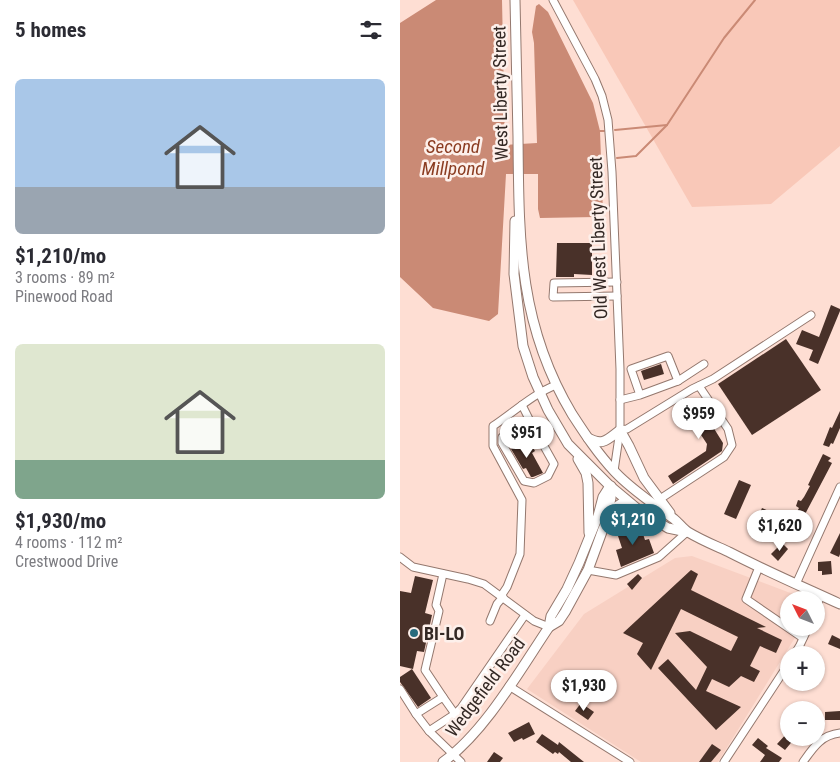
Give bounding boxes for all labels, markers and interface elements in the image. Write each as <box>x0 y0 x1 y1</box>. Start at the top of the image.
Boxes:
icon: filters <box>357 16 385 44</box>
text: 5 homes <box>15 18 86 42</box>
street label: West Liberty Street <box>488 26 512 160</box>
icon: home <box>155 112 245 202</box>
water label: Second Millpond <box>421 135 485 180</box>
street label: Old West Liberty Street <box>585 156 611 320</box>
text: $1,210/mo <box>15 244 106 268</box>
text: 3 rooms · 89 m² <box>15 268 115 287</box>
text: Pinewood Road <box>15 287 113 306</box>
icon: home <box>155 377 245 467</box>
pin: $959 <box>669 398 729 440</box>
text: $959 <box>683 404 715 423</box>
pin: $951 <box>497 416 557 459</box>
text: $951 <box>511 423 543 442</box>
pin: $1,210 <box>592 504 674 546</box>
text: $1,930/mo <box>15 509 106 533</box>
text: $1,210 <box>611 510 655 529</box>
pin: $1,620 <box>739 510 821 552</box>
text: $1,620 <box>758 516 802 535</box>
text: 4 rooms · 112 m² <box>15 533 123 552</box>
text: Crestwood Drive <box>15 552 118 571</box>
north arrow <box>780 591 825 636</box>
map controls <box>780 591 825 746</box>
place label: BI-LO <box>424 623 465 644</box>
marker: BI-LO <box>408 627 420 639</box>
street label: Wedgefield Road <box>441 633 529 741</box>
button: + <box>780 646 825 691</box>
pin: $1,930 <box>543 670 625 712</box>
text: $1,930 <box>562 676 606 695</box>
button: − <box>780 701 825 746</box>

